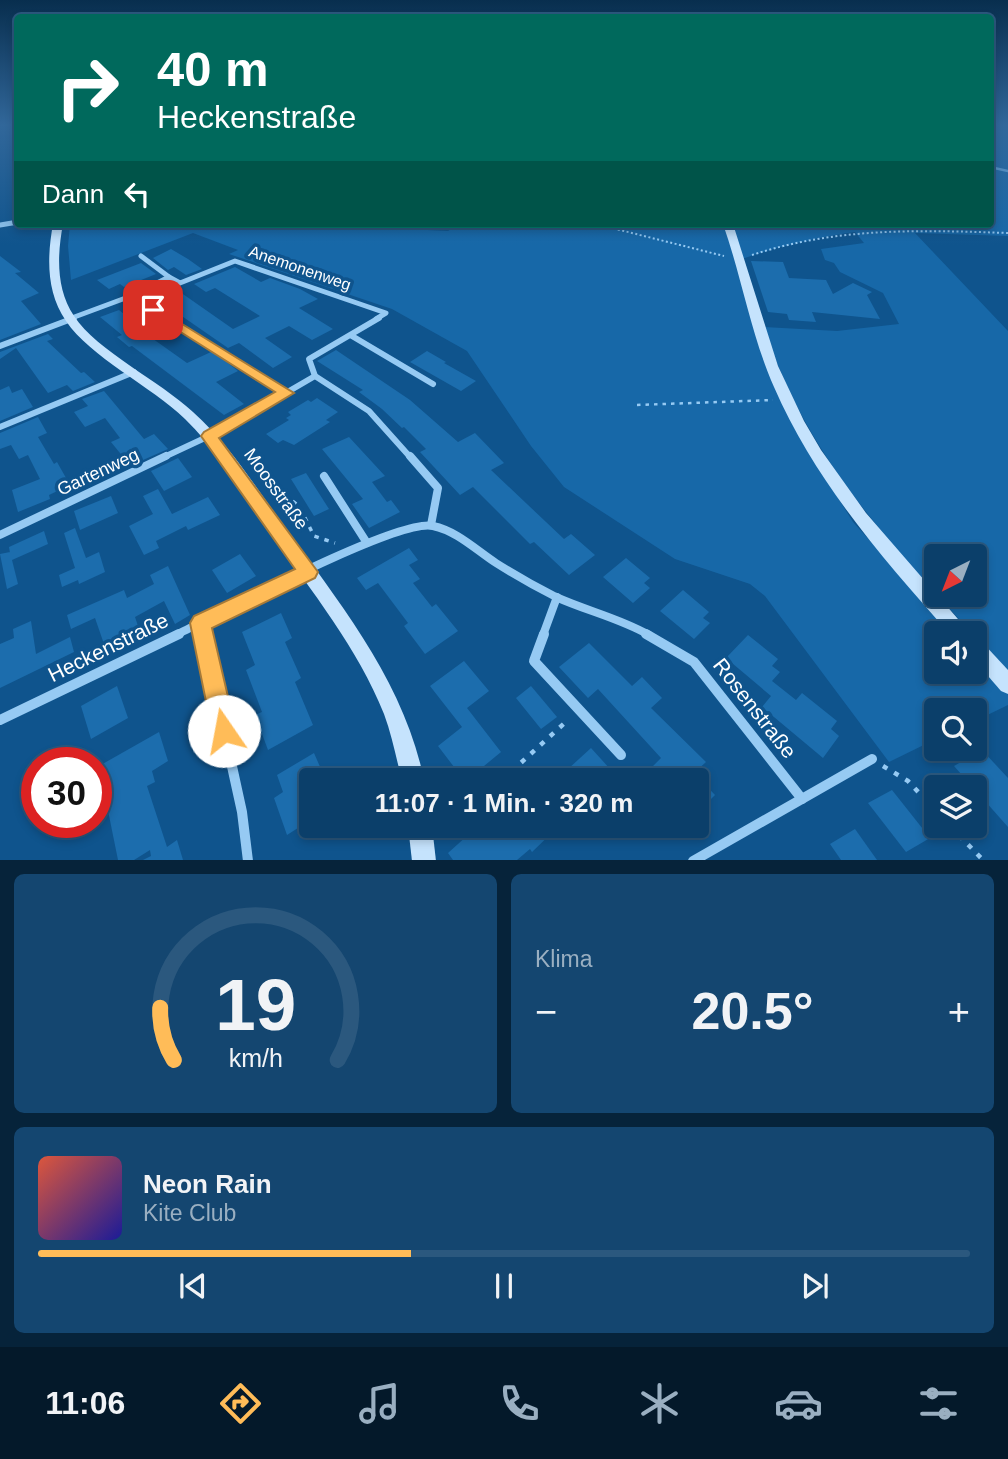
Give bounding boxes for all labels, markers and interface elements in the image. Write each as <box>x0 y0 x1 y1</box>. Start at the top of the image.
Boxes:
icon: right <box>42 42 133 133</box>
text: 40 m <box>157 42 269 96</box>
text: Heckenstraße <box>157 99 356 135</box>
icon: left <box>118 175 156 213</box>
text: Dann <box>42 179 104 209</box>
street label: Anemonenweg <box>247 243 353 293</box>
pin <box>123 280 183 340</box>
icon: arrive <box>134 291 172 329</box>
street label: Gartenweg <box>54 444 142 500</box>
street label: Moosstraße <box>240 445 312 533</box>
north arrow <box>924 544 987 607</box>
map controls <box>924 544 987 838</box>
street label: Heckenstraße <box>44 608 172 686</box>
button: sound <box>924 621 987 684</box>
street label: Rosenstraße <box>709 654 801 762</box>
position arrow <box>187 694 261 768</box>
button: search <box>924 698 987 761</box>
speed limit sign: 30 <box>21 747 112 838</box>
button: layers <box>924 775 987 838</box>
text: 11:07 · 1 Min. · 320 m <box>375 788 633 818</box>
text: Klima <box>535 946 593 972</box>
text: 19 <box>215 964 296 1045</box>
text: 20.5° <box>691 982 814 1040</box>
text: − <box>535 991 557 1033</box>
text: + <box>948 991 970 1033</box>
text: km/h <box>228 1043 283 1071</box>
text: Neon Rain <box>143 1169 272 1199</box>
text: Kite Club <box>143 1200 236 1226</box>
icon: previous <box>174 1267 212 1305</box>
icon: pause <box>485 1267 523 1305</box>
icon: next <box>796 1267 834 1305</box>
icon: directions <box>216 1379 265 1428</box>
icon: music <box>355 1379 404 1428</box>
icon: phone <box>495 1379 544 1428</box>
icon: climate <box>635 1379 684 1428</box>
icon: car <box>774 1379 823 1428</box>
icon: filters <box>914 1379 963 1428</box>
text: 11:06 <box>45 1385 125 1421</box>

